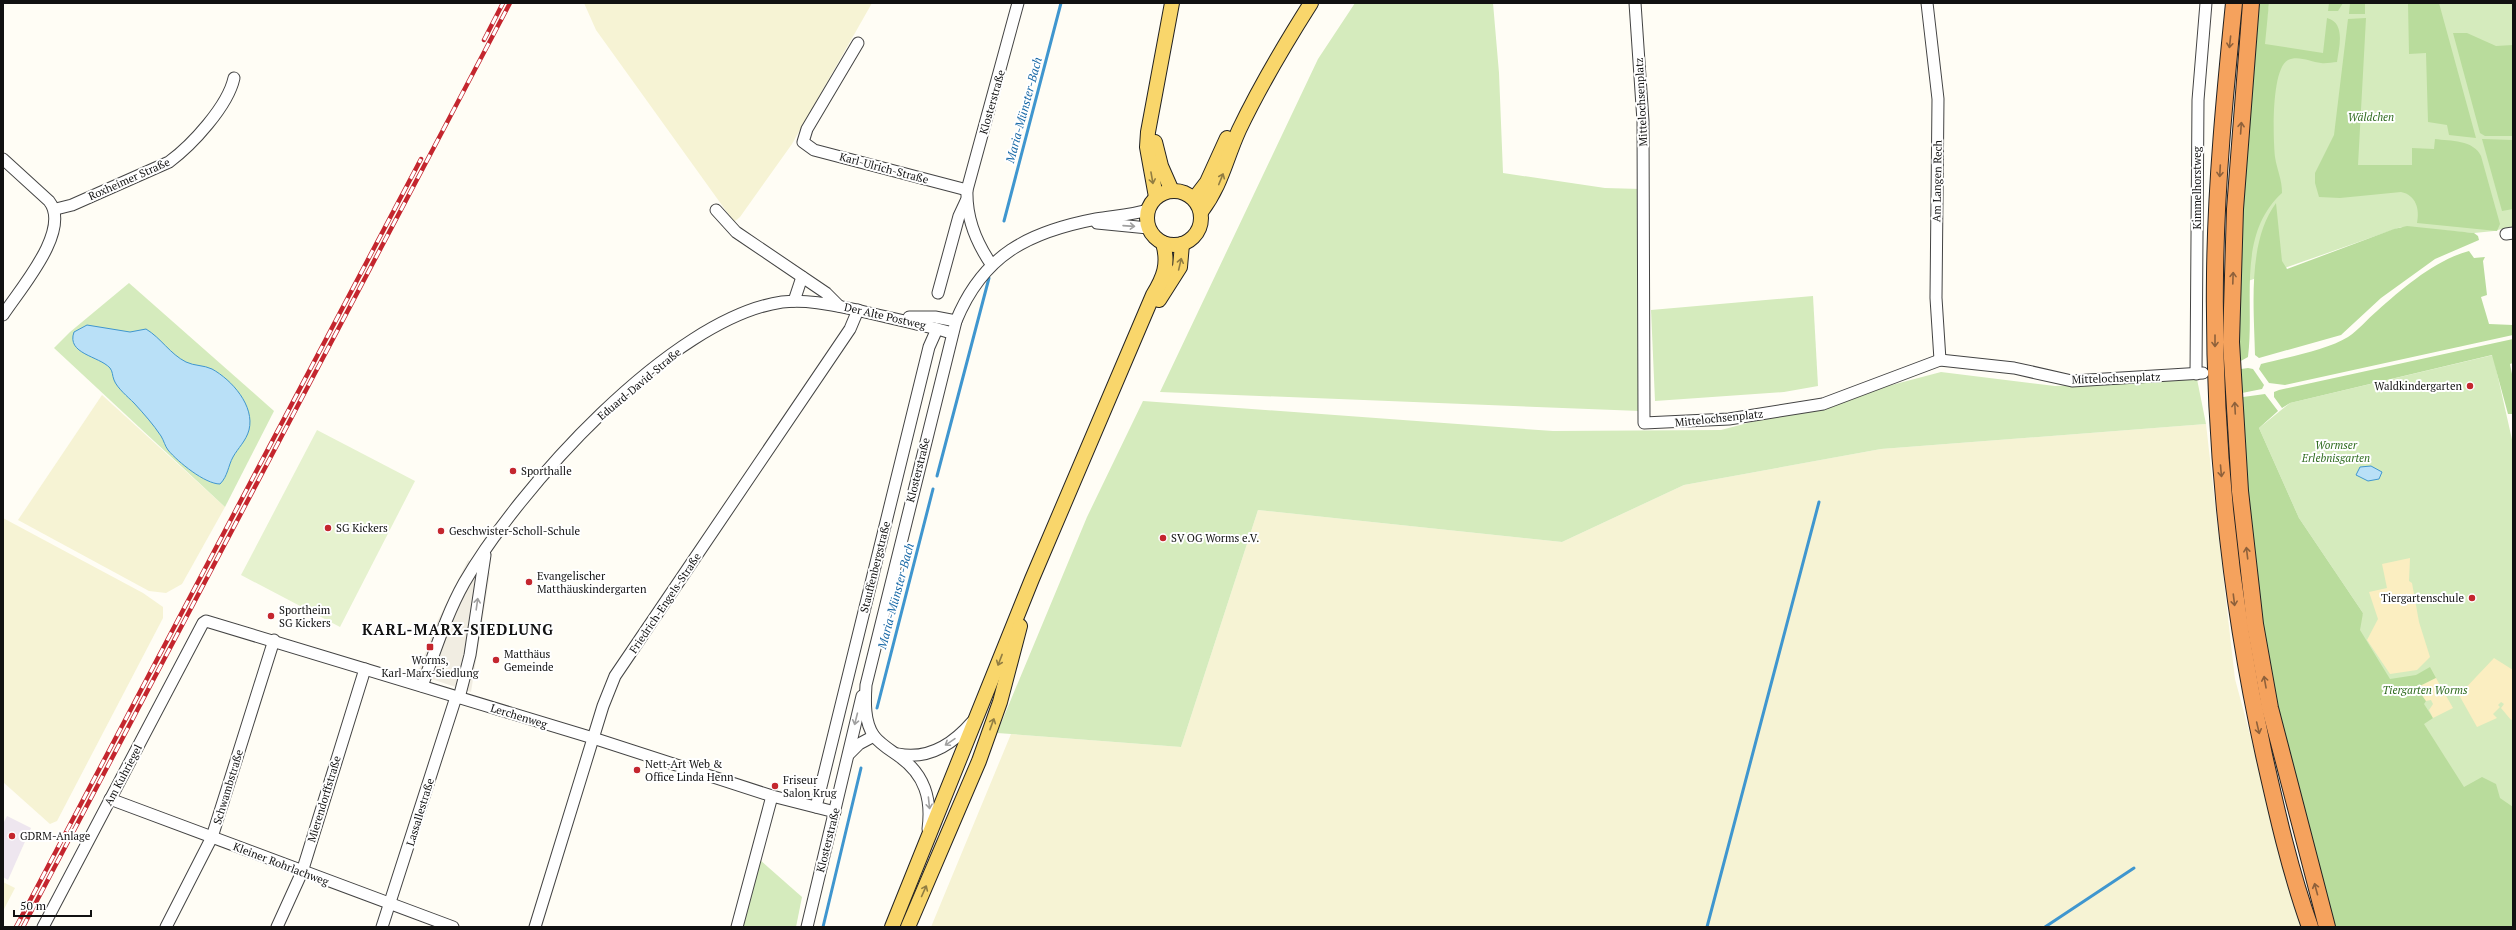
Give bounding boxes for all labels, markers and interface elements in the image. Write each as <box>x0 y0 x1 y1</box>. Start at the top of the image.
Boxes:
one-way arrow <box>2227 35 2234 48</box>
water label: Maria-Münster-Bach <box>1002 55 1045 165</box>
street label: Mittelochsenplatz <box>1632 57 1650 147</box>
street label: Klosterstraße <box>976 68 1008 136</box>
park label: Wäldchen <box>2348 110 2394 124</box>
one-way arrow <box>2237 122 2244 135</box>
street label: Am Langen Rech <box>1929 139 1945 222</box>
street label: Kimmelhorstweg <box>2190 146 2204 230</box>
street label: Karl-Ulrich-Straße <box>838 149 931 187</box>
street label: Roxheimer Straße <box>86 155 172 203</box>
one-way arrow <box>2217 164 2224 177</box>
one-way arrow <box>1148 171 1156 184</box>
one-way arrow <box>1218 174 1226 186</box>
one-way arrow <box>1122 222 1135 229</box>
one-way arrow <box>1176 257 1184 270</box>
one-way arrow <box>2229 272 2237 285</box>
street label: Der Alte Postweg <box>843 300 927 332</box>
one-way arrow <box>2211 334 2219 347</box>
street label: Eduard-David-Straße <box>594 345 684 423</box>
street label: Mittelochsenplatz <box>2071 369 2161 387</box>
place label: Waldkindergarten <box>2374 379 2462 393</box>
marker: Waldkindergarten <box>2465 381 2475 391</box>
one-way arrow <box>2231 402 2238 415</box>
street label: Mittelochsenplatz <box>1674 406 1764 430</box>
street label: Klosterstraße <box>903 436 933 504</box>
park label: Wormser Erlebnisgarten <box>2301 438 2370 465</box>
place label: Sporthalle <box>521 464 572 478</box>
one-way arrow <box>2217 464 2225 477</box>
marker: Sporthalle <box>508 466 518 476</box>
street label: Stauffenbergstraße <box>857 519 893 614</box>
place label: SG Kickers <box>336 521 388 535</box>
marker: SG Kickers <box>323 523 333 533</box>
place label: Geschwister-Scholl-Schule <box>449 524 581 538</box>
marker: Geschwister-Scholl-Schule <box>436 526 446 536</box>
place label: SV OG Worms e.V. <box>1171 531 1259 545</box>
marker: SV OG Worms e.V. <box>1158 533 1168 543</box>
water label: Maria-Münster-Bach <box>874 541 917 651</box>
one-way arrow <box>2243 547 2251 560</box>
street label: Friedrich-Engels-Straße <box>626 550 704 656</box>
place label: Evangelischer Matthäuskindergarten <box>537 569 647 596</box>
marker: Evangelischer Matthäuskindergarten <box>524 577 534 587</box>
place label: Tiergartenschule <box>2381 591 2464 605</box>
one-way arrow <box>2231 593 2238 606</box>
marker: Tiergartenschule <box>2467 593 2477 603</box>
one-way arrow <box>473 598 481 611</box>
place label: Sportheim SG Kickers <box>279 603 331 630</box>
marker: Sportheim SG Kickers <box>266 611 276 621</box>
district label: KARL-MARX-SIEDLUNG <box>362 619 554 639</box>
marker: Worms, Karl-Marx-Siedlung <box>425 642 435 652</box>
place label: Matthäus Gemeinde <box>504 647 554 674</box>
place label: Worms, Karl-Marx-Siedlung <box>381 653 479 680</box>
one-way arrow <box>995 653 1003 665</box>
marker: Matthäus Gemeinde <box>491 655 501 665</box>
one-way arrow <box>2261 676 2269 689</box>
park label: Tiergarten Worms <box>2382 683 2468 697</box>
street label: Lerchenweg <box>489 701 549 731</box>
one-way arrow <box>851 712 859 725</box>
one-way arrow <box>989 719 997 731</box>
one-way arrow <box>2255 721 2263 734</box>
one-way arrow <box>945 738 956 746</box>
street label: Am Kuhriegel <box>101 742 145 808</box>
street label: Schwambstraße <box>210 747 246 826</box>
street label: Mierendorffstraße <box>304 754 344 844</box>
place label: Nett-Art Web & Office Linda Henn <box>645 757 734 784</box>
marker: Nett-Art Web & Office Linda Henn <box>632 765 642 775</box>
place label: Friseur Salon Krug <box>783 773 837 800</box>
street label: Lassallestraße <box>403 776 437 848</box>
marker: Friseur Salon Krug <box>770 781 780 791</box>
one-way arrow <box>925 796 932 809</box>
street label: Klosterstraße <box>813 806 843 874</box>
place label: GDRM-Anlage <box>20 829 91 843</box>
marker: GDRM-Anlage <box>7 831 17 841</box>
street label: Kleiner Rohrlachweg <box>231 839 331 889</box>
one-way arrow <box>2312 883 2319 896</box>
one-way arrow <box>921 886 928 898</box>
scale bar <box>14 892 91 918</box>
text: 50 m <box>20 898 47 913</box>

